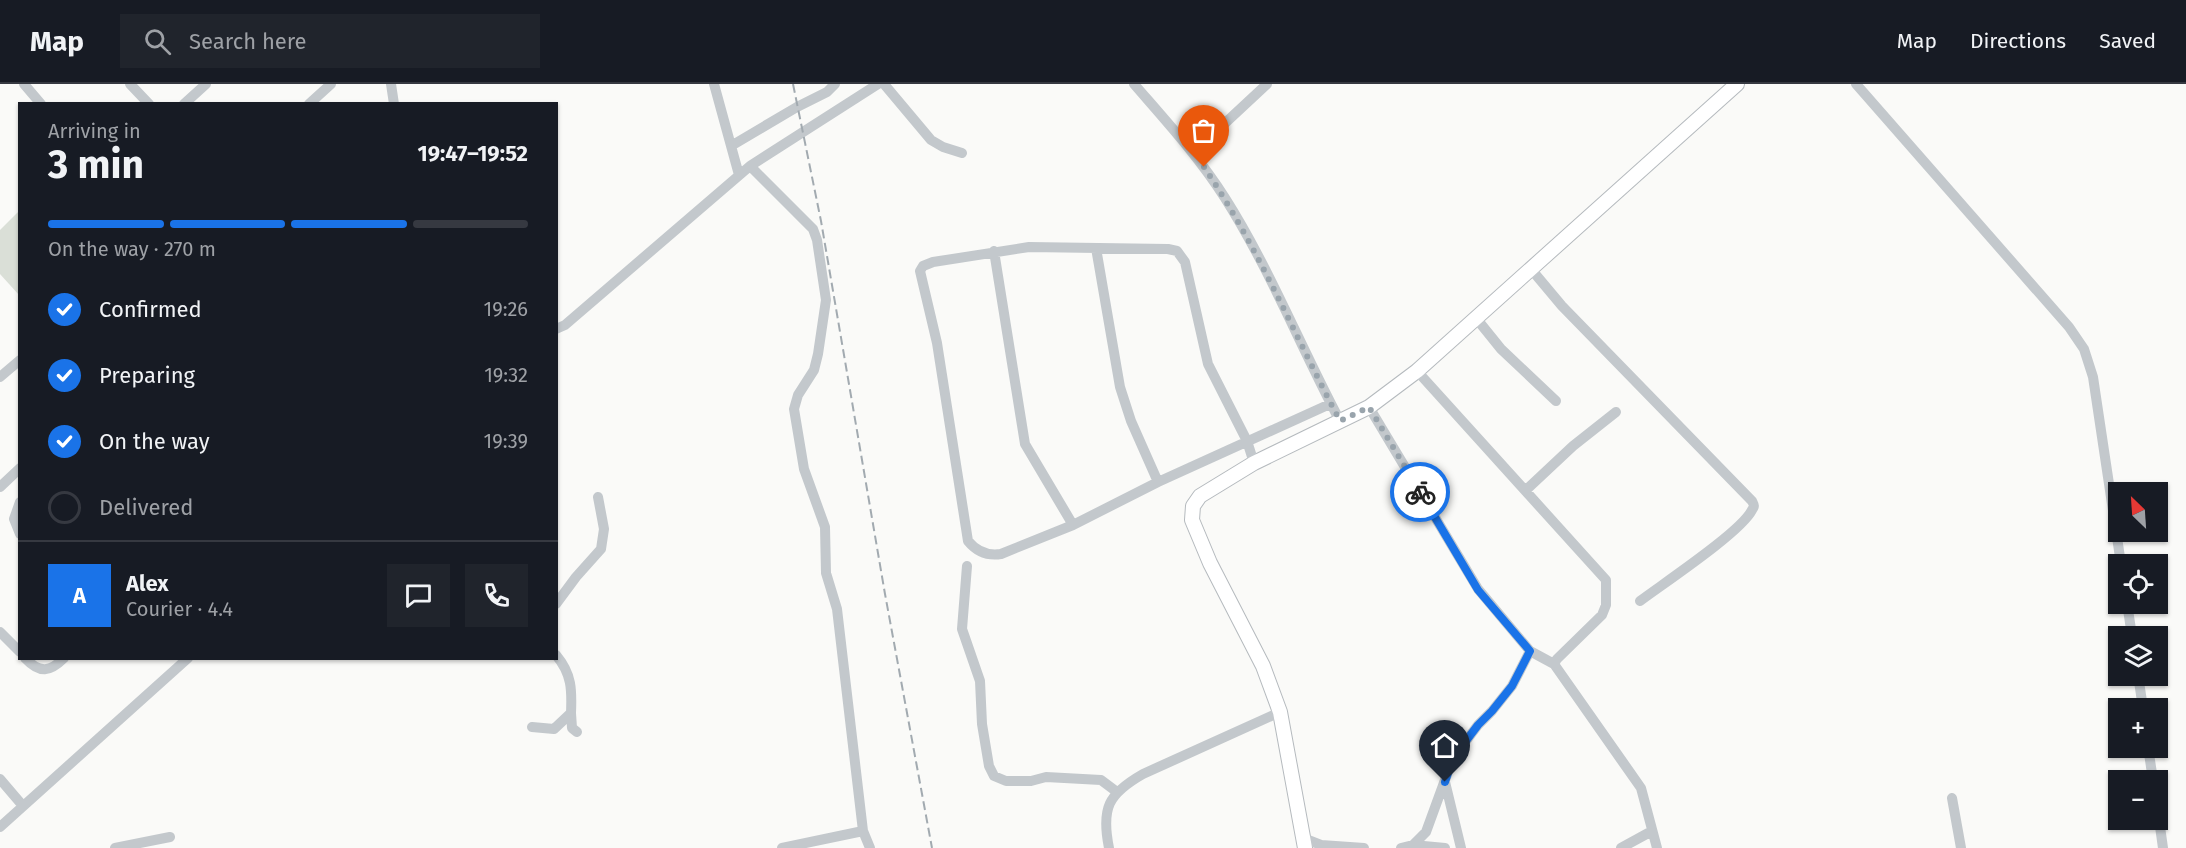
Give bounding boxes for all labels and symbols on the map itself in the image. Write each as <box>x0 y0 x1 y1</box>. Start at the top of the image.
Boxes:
pin <box>1178 105 1229 167</box>
courier <box>1390 462 1450 522</box>
north arrow <box>2108 482 2168 542</box>
pin <box>1419 720 1470 782</box>

